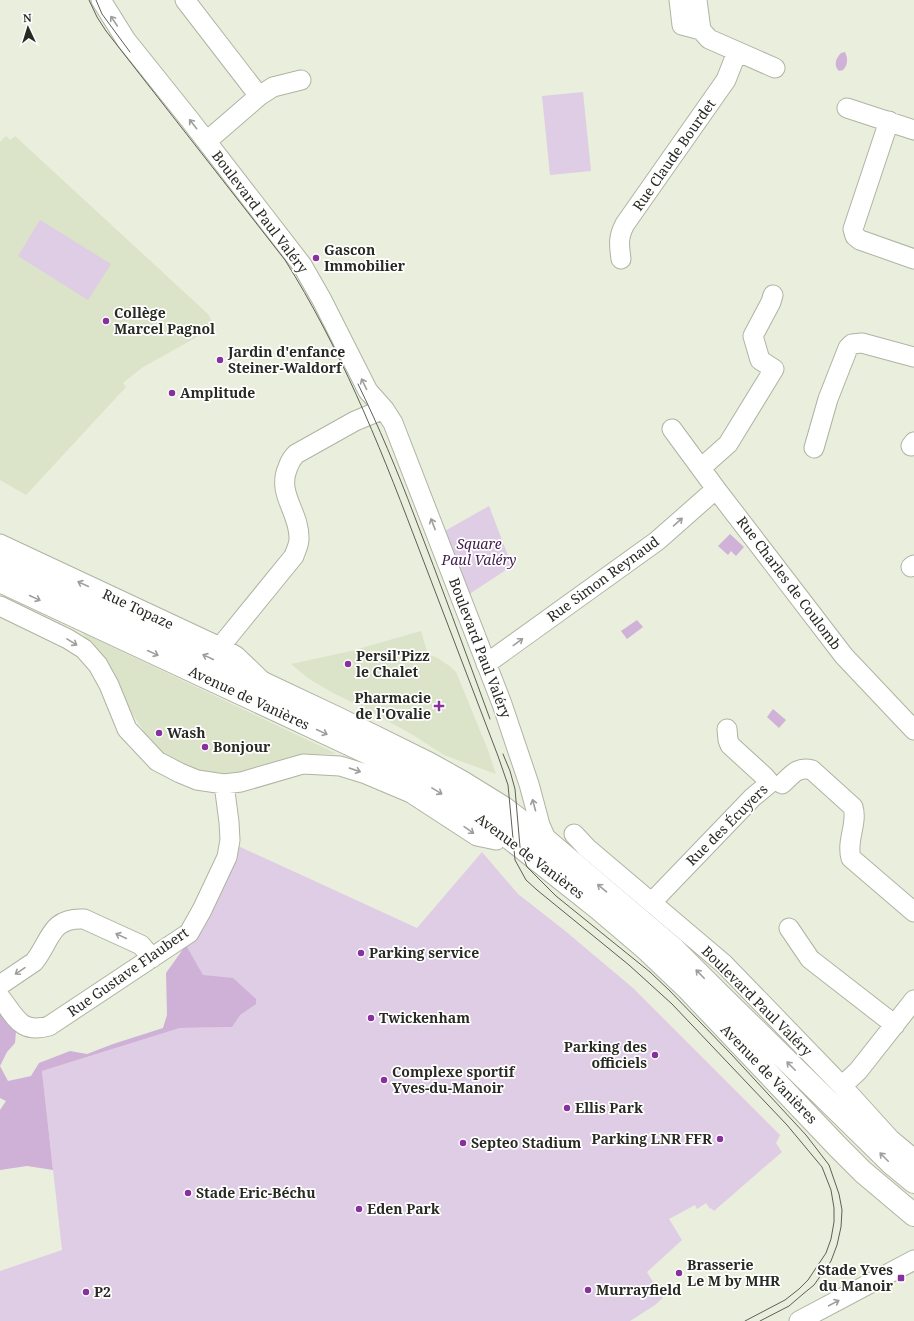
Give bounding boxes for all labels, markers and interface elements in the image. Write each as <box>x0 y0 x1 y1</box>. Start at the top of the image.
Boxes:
north arrow <box>8 8 48 48</box>
text: N <box>22 10 32 25</box>
one-way arrow <box>110 16 118 27</box>
street label: Rue Claude Bourdet <box>628 95 719 214</box>
one-way arrow <box>189 118 198 129</box>
street label: Boulevard Paul Valéry <box>208 147 313 277</box>
place label: Gascon Immobilier <box>324 240 406 275</box>
marker: Gascon Immobilier <box>311 253 321 263</box>
place label: Collège Marcel Pagnol <box>114 303 215 338</box>
marker: Collège Marcel Pagnol <box>101 316 111 326</box>
place label: Jardin d'enfance Steiner-Waldorf <box>227 342 345 377</box>
marker: Jardin d'enfance Steiner-Waldorf <box>215 355 225 365</box>
one-way arrow <box>360 378 367 390</box>
place label: Amplitude <box>180 383 255 402</box>
marker: Amplitude <box>167 388 177 398</box>
street label: Rue Charles de Coulomb <box>733 512 846 653</box>
one-way arrow <box>673 517 683 526</box>
one-way arrow <box>428 519 436 531</box>
street label: Rue Simon Reynaud <box>543 531 663 626</box>
park label: Square Paul Valéry <box>441 534 516 569</box>
street label: Boulevard Paul Valéry <box>445 575 516 721</box>
one-way arrow <box>78 579 90 587</box>
street label: Rue Topaze <box>100 584 177 633</box>
one-way arrow <box>29 595 41 602</box>
one-way arrow <box>67 637 78 646</box>
one-way arrow <box>513 638 524 646</box>
place label: Persil'Pizz le Chalet <box>356 646 430 681</box>
one-way arrow <box>147 650 159 657</box>
one-way arrow <box>202 653 214 660</box>
marker: Persil'Pizz le Chalet <box>343 659 353 669</box>
street label: Avenue de Vanières <box>186 661 313 734</box>
place label: Pharmacie de l'Ovalie <box>354 688 431 723</box>
marker: Pharmacie de l'Ovalie <box>434 701 444 711</box>
place label: Wash <box>167 723 206 742</box>
marker: Wash <box>154 728 164 738</box>
one-way arrow <box>315 728 327 736</box>
place label: Bonjour <box>213 737 271 756</box>
marker: Bonjour <box>200 742 210 752</box>
one-way arrow <box>348 767 360 775</box>
street label: Rue des Écuyers <box>682 780 772 870</box>
one-way arrow <box>431 787 442 795</box>
one-way arrow <box>530 798 538 811</box>
street label: Avenue de Vanières <box>472 809 588 903</box>
one-way arrow <box>464 826 475 834</box>
one-way arrow <box>597 883 608 892</box>
street label: Rue Gustave Flaubert <box>64 923 192 1021</box>
one-way arrow <box>115 932 127 939</box>
street label: Boulevard Paul Valéry <box>698 941 817 1060</box>
place label: Parking service <box>369 943 479 962</box>
marker: Parking service <box>356 948 366 958</box>
one-way arrow <box>14 968 26 976</box>
one-way arrow <box>695 969 705 979</box>
place label: Twickenham <box>379 1008 470 1027</box>
marker: Twickenham <box>366 1013 376 1023</box>
street label: Avenue de Vanières <box>717 1020 822 1127</box>
place label: Parking des officiels <box>564 1037 647 1072</box>
marker: Parking des officiels <box>650 1050 660 1060</box>
one-way arrow <box>786 1061 796 1071</box>
place label: Complexe sportif Yves-du-Manoir <box>392 1062 516 1097</box>
marker: Complexe sportif Yves-du-Manoir <box>379 1075 389 1085</box>
place label: Ellis Park <box>575 1098 643 1117</box>
marker: Ellis Park <box>562 1103 572 1113</box>
place label: Parking LNR FFR <box>592 1129 713 1148</box>
place label: Septeo Stadium <box>471 1133 582 1152</box>
marker: Parking LNR FFR <box>715 1134 725 1144</box>
marker: Septeo Stadium <box>458 1138 468 1148</box>
one-way arrow <box>879 1152 889 1162</box>
place label: Stade Eric-Béchu <box>196 1183 316 1202</box>
marker: Stade Eric-Béchu <box>183 1188 193 1198</box>
place label: Eden Park <box>367 1199 440 1218</box>
marker: Eden Park <box>354 1204 364 1214</box>
place label: Brasserie Le M by MHR <box>687 1255 781 1290</box>
place label: Stade Yves du Manoir <box>817 1260 894 1295</box>
marker: Brasserie Le M by MHR <box>674 1268 684 1278</box>
marker: Stade Yves du Manoir <box>896 1273 906 1283</box>
place label: Murrayfield <box>596 1280 681 1299</box>
place label: P2 <box>94 1282 111 1301</box>
marker: Murrayfield <box>583 1285 593 1295</box>
marker: P2 <box>81 1287 91 1297</box>
one-way arrow <box>828 1298 840 1306</box>

